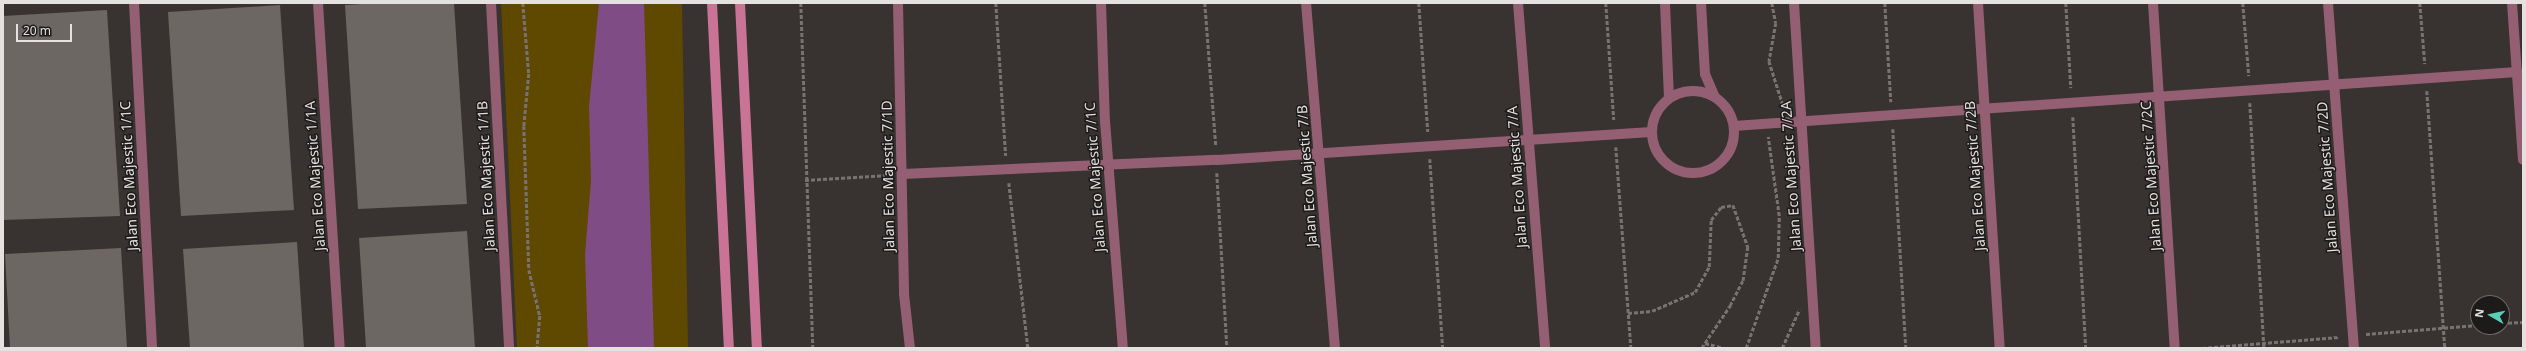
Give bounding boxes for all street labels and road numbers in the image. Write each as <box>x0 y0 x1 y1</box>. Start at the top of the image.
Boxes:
street label: Jalan Eco Majestic 7/1D <box>878 100 898 252</box>
street label: Jalan Eco Majestic 1/1C <box>117 101 141 251</box>
street label: Jalan Eco Majestic 1/1A <box>301 101 329 251</box>
street label: Jalan Eco Majestic 1/1B <box>474 101 498 251</box>
street label: Jalan Eco Majestic 7/2A <box>1777 101 1805 251</box>
street label: Jalan Eco Majestic 7/2B <box>1961 101 1989 251</box>
street label: Jalan Eco Majestic 7/2C <box>2137 101 2165 251</box>
street label: Jalan Eco Majestic 7/2D <box>2313 101 2341 253</box>
street label: Jalan Eco Majestic 7/1C <box>1081 102 1109 252</box>
street label: Jalan Eco Majestic 7/B <box>1294 105 1320 247</box>
street label: Jalan Eco Majestic 7/A <box>1504 106 1530 248</box>

